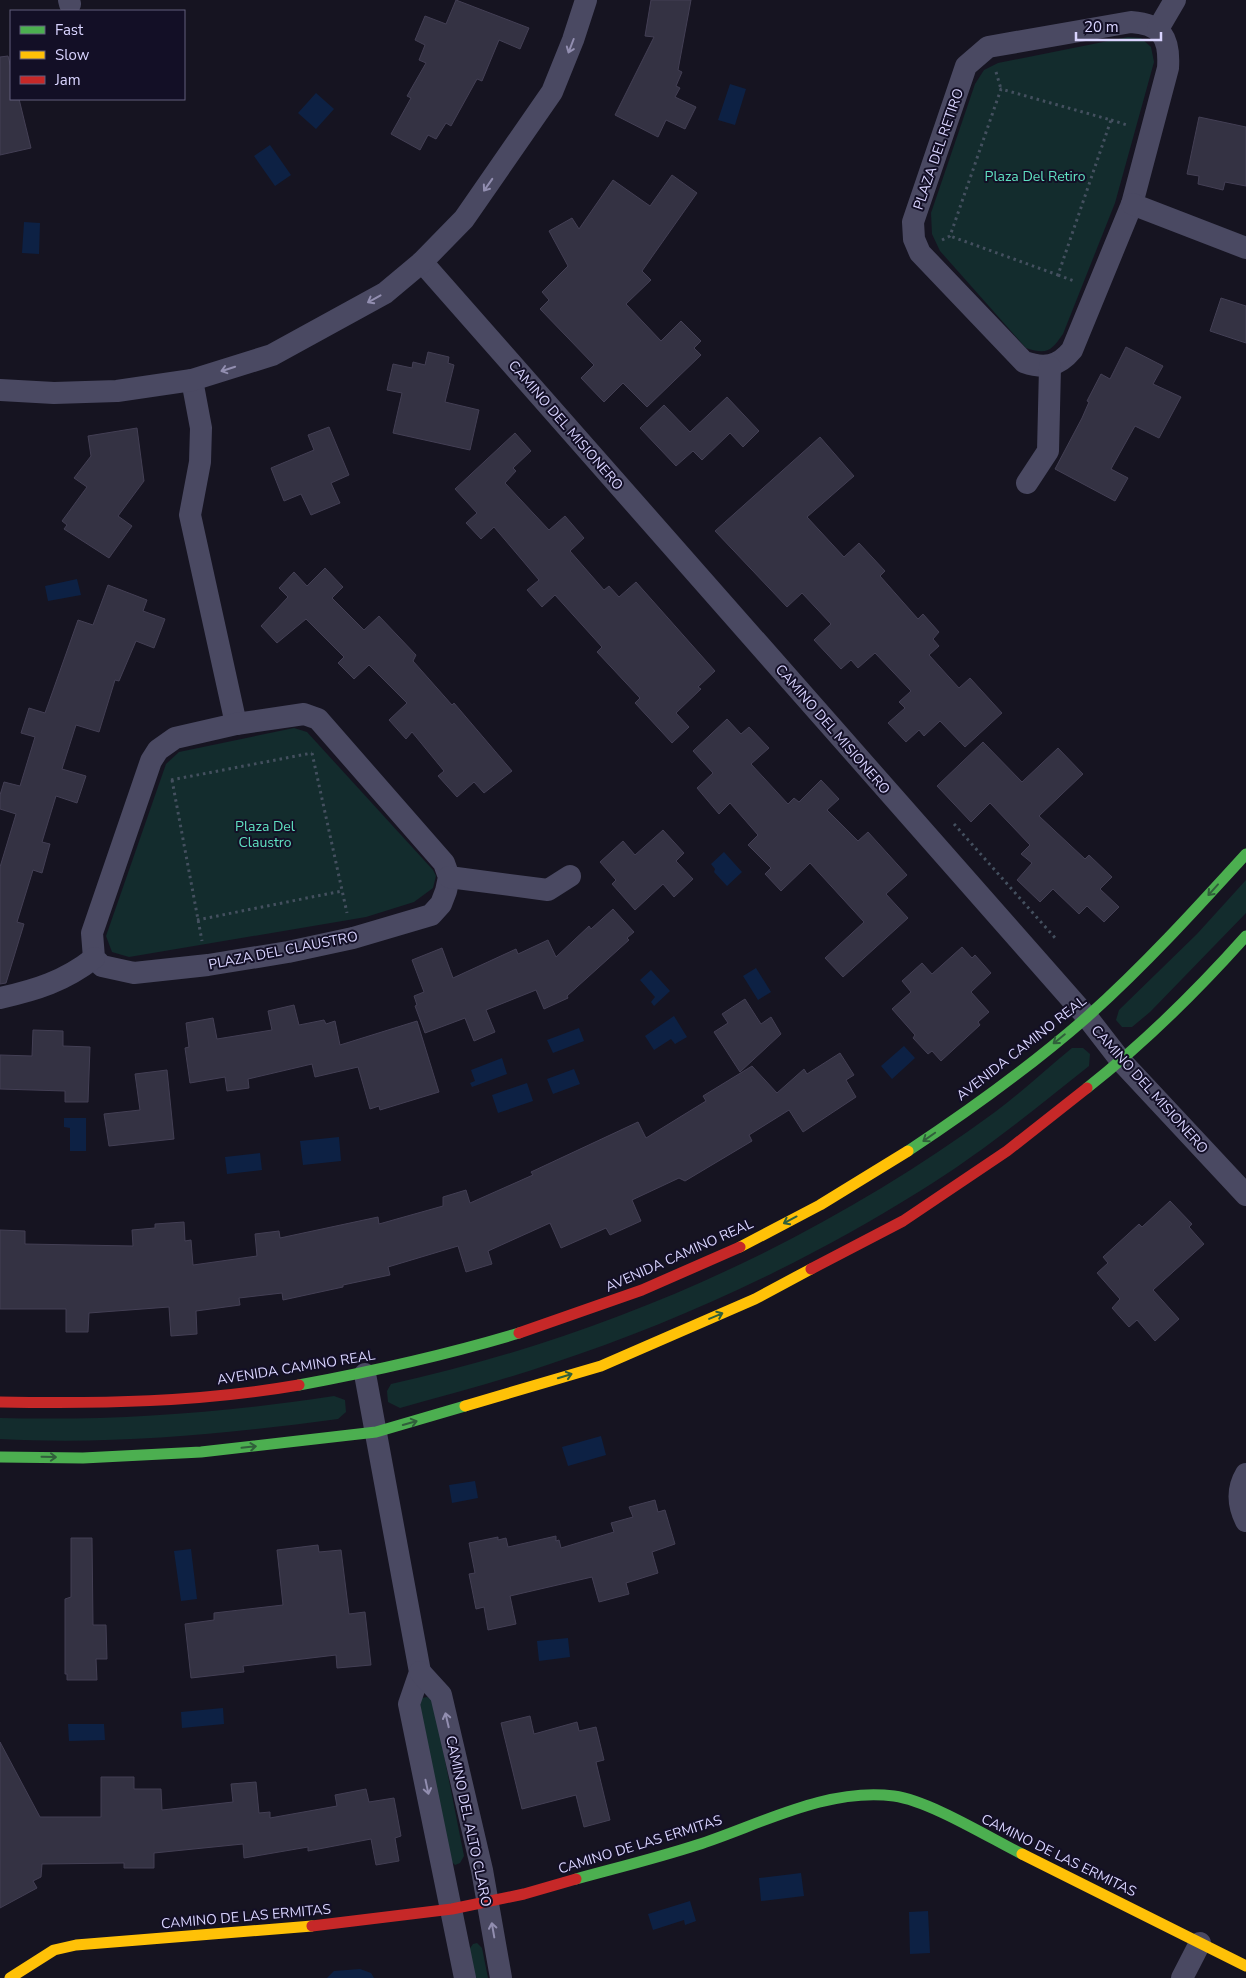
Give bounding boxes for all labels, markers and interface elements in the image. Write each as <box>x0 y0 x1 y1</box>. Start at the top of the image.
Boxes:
legend <box>10 10 185 100</box>
scale bar <box>1076 10 1161 42</box>
text: 20 m <box>1084 17 1119 37</box>
text: Fast <box>55 20 84 40</box>
one-way arrow <box>565 39 574 54</box>
text: Slow <box>55 45 90 65</box>
text: Jam <box>54 70 81 90</box>
street label: PLAZA DEL RETIRO <box>909 86 968 212</box>
park label: Plaza Del Retiro <box>985 167 1086 186</box>
one-way arrow <box>483 178 493 192</box>
one-way arrow <box>367 295 382 304</box>
street label: CAMINO DEL MISIONERO <box>504 356 627 494</box>
one-way arrow <box>221 365 236 374</box>
street label: CAMINO DEL MISIONERO <box>771 660 894 798</box>
park label: Plaza Del Claustro <box>235 817 296 852</box>
one-way arrow <box>1208 883 1219 896</box>
street label: PLAZA DEL CLAUSTRO <box>207 927 359 974</box>
street label: AVENIDA CAMINO REAL <box>952 991 1091 1105</box>
street label: CAMINO DEL MISIONERO <box>1087 1021 1212 1158</box>
one-way arrow <box>1053 1034 1066 1045</box>
one-way arrow <box>923 1132 937 1142</box>
street label: AVENIDA CAMINO REAL <box>602 1214 757 1297</box>
one-way arrow <box>783 1216 798 1225</box>
one-way arrow <box>708 1310 723 1320</box>
street label: AVENIDA CAMINO REAL <box>216 1346 377 1389</box>
one-way arrow <box>557 1371 573 1381</box>
one-way arrow <box>401 1417 417 1427</box>
one-way arrow <box>241 1442 257 1452</box>
one-way arrow <box>40 1452 56 1462</box>
one-way arrow <box>442 1712 451 1728</box>
street label: CAMINO DEL ALTO CLARO <box>441 1734 496 1908</box>
one-way arrow <box>423 1779 432 1795</box>
street label: CAMINO DE LAS ERMITAS <box>556 1810 725 1879</box>
street label: CAMINO DE LAS ERMITAS <box>978 1810 1140 1902</box>
street label: CAMINO DE LAS ERMITAS <box>160 1900 332 1933</box>
one-way arrow <box>487 1922 497 1938</box>

